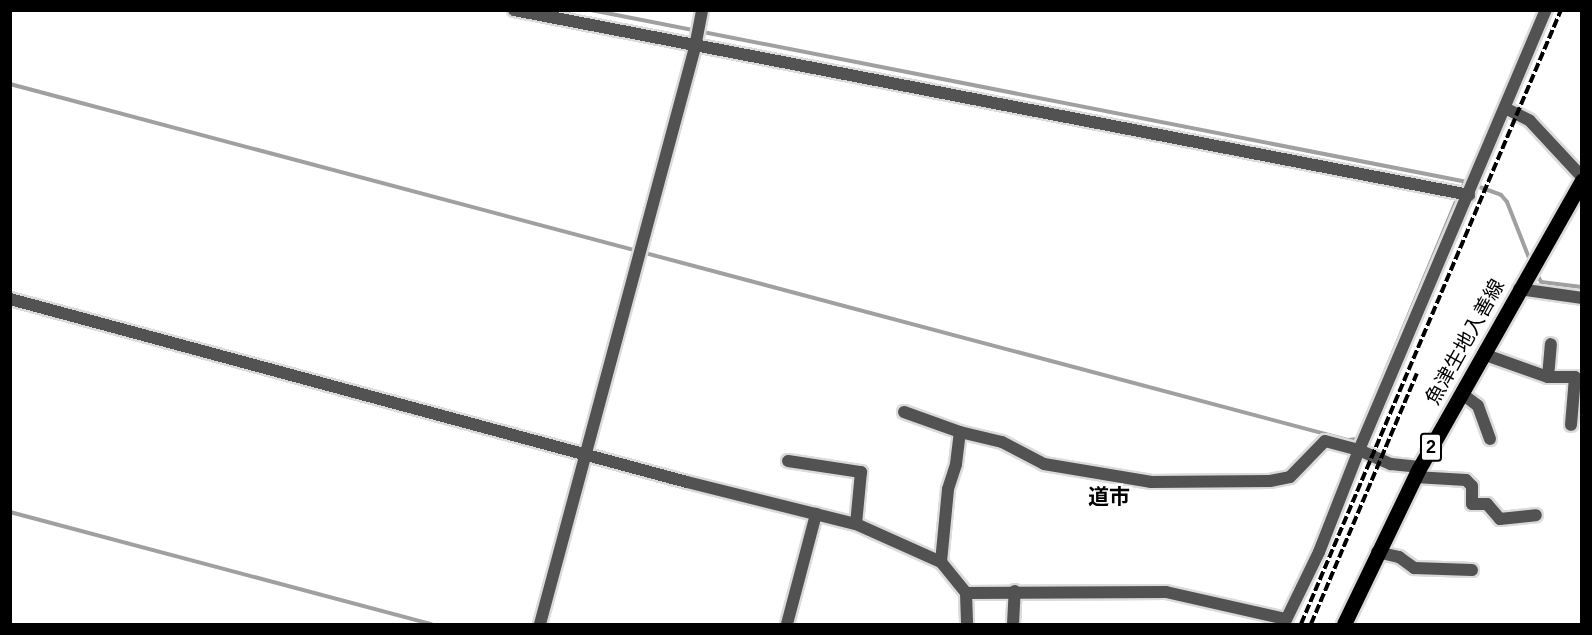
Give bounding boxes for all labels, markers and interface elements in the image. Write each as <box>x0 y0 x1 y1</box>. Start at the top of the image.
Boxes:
street label: 魚津生地入善線 <box>1421 275 1509 409</box>
road number: 2 <box>1419 432 1443 462</box>
district label: 道市 <box>1088 484 1130 510</box>

